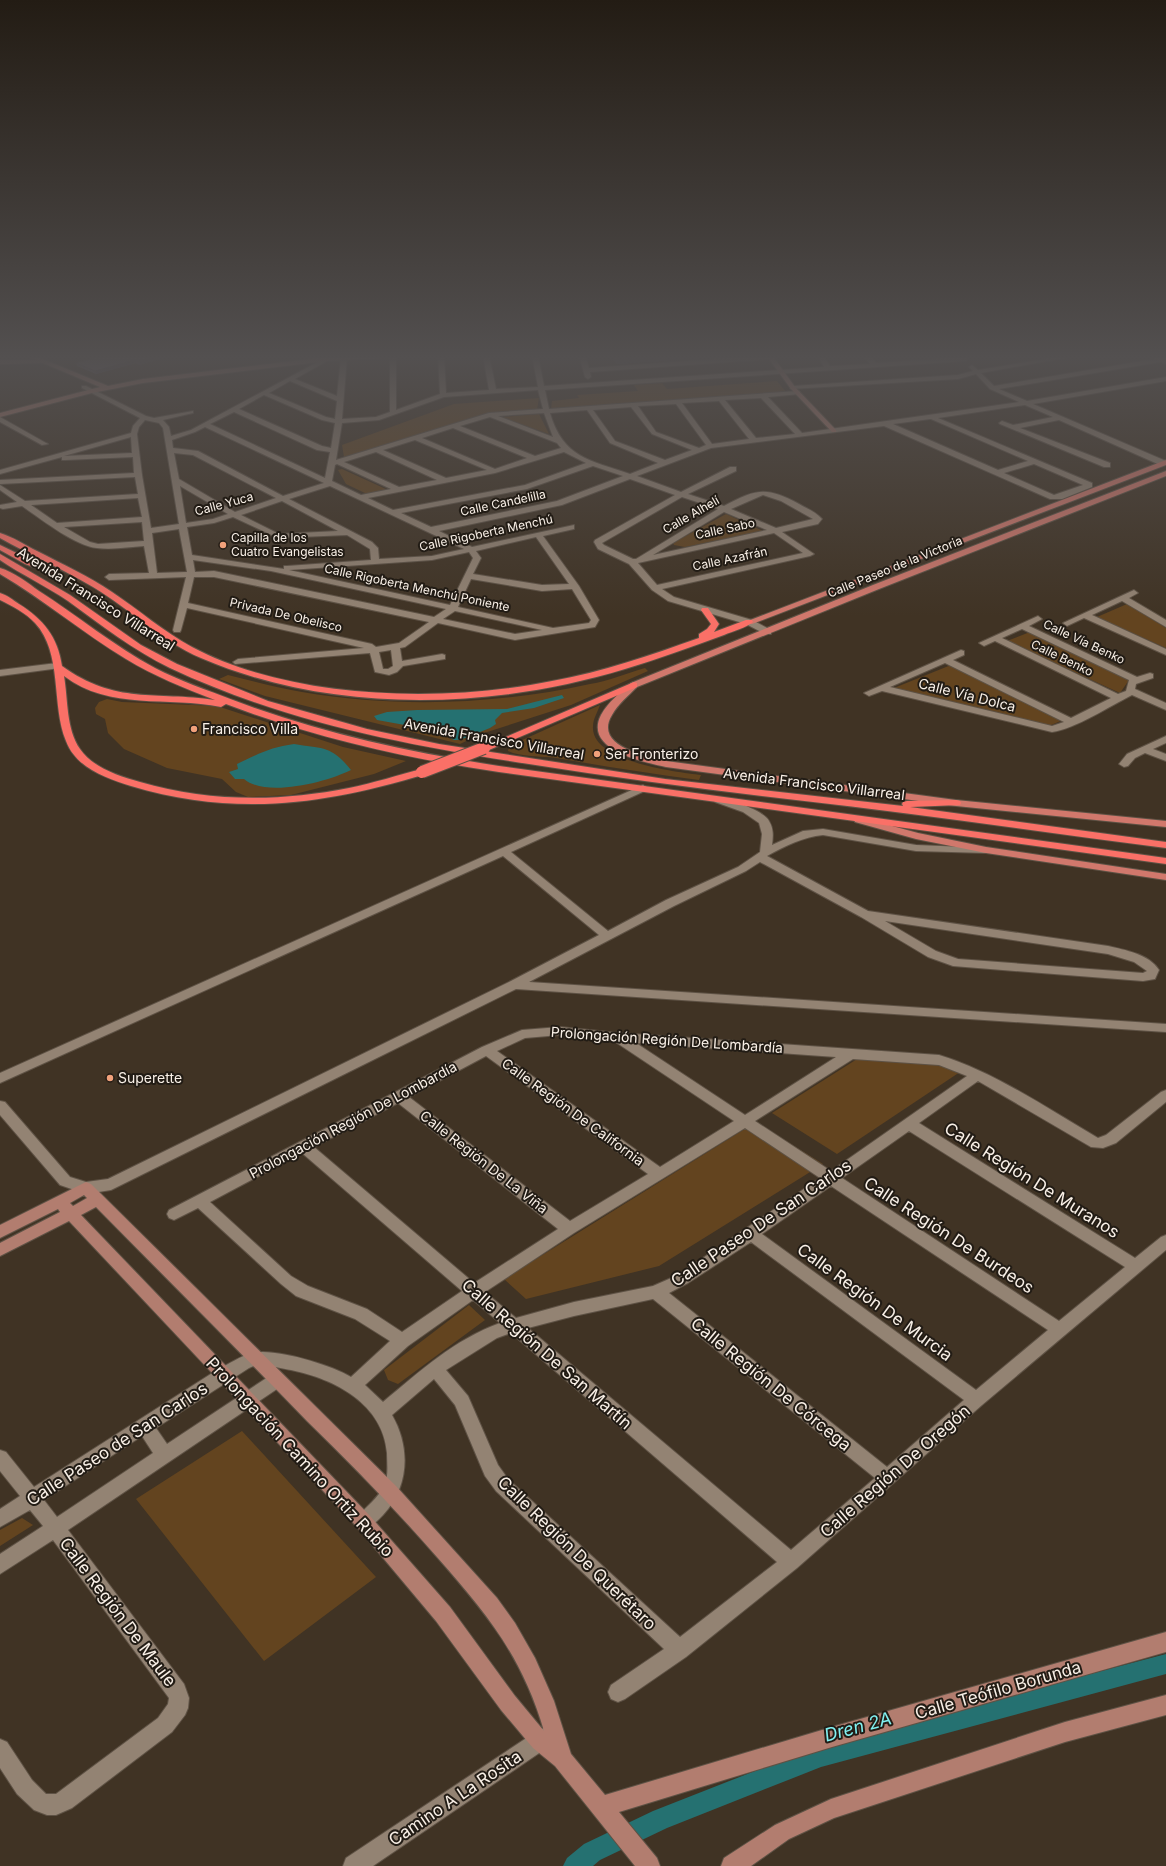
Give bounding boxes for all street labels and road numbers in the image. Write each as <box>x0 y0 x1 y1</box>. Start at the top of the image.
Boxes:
street label: Calle Candelilla <box>459 486 547 519</box>
street label: Calle Yuca <box>193 488 255 519</box>
street label: Calle Alhelí <box>660 492 722 537</box>
street label: Calle Rigoberta Menchú <box>418 511 554 554</box>
street label: Calle Sabo <box>694 515 756 542</box>
street label: Calle Paseo de la Victoria <box>825 533 964 600</box>
street label: Avenida Francisco Villarreal <box>14 543 178 654</box>
street label: Calle Azafrán <box>691 543 769 574</box>
street label: Calle Rigoberta Menchú Poniente <box>323 561 511 615</box>
street label: Privada De Obelisco <box>228 594 344 635</box>
street label: Calle Vía Benko <box>1041 616 1127 667</box>
street label: Calle Benko <box>1029 636 1096 679</box>
street label: Calle Vía Dolca <box>917 674 1018 715</box>
street label: Avenida Francisco Villarreal <box>403 714 585 763</box>
street label: Avenida Francisco Villarreal <box>722 764 906 803</box>
street label: Prolongación Región De Lombardía <box>550 1023 784 1056</box>
street label: Calle Región De California <box>499 1054 648 1169</box>
street label: Prolongación Región De Lombardía <box>246 1057 459 1182</box>
street label: Calle Región De La Viña <box>417 1106 552 1217</box>
street label: Calle Región De Muranos <box>941 1118 1123 1242</box>
street label: Calle Paseo De San Carlos <box>667 1155 855 1291</box>
street label: Calle Región De Burdeos <box>860 1172 1038 1298</box>
street label: Calle Región De Murcia <box>794 1239 956 1365</box>
street label: Calle Región De San Martín <box>458 1275 636 1433</box>
street label: Calle Región De Córcega <box>687 1313 855 1455</box>
street label: Prolongación Camino Ortiz Rubio <box>202 1353 398 1561</box>
street label: Calle Paseo de San Carlos <box>23 1378 211 1510</box>
street label: Calle Región De Oregón <box>816 1401 974 1541</box>
street label: Calle Región De Querétaro <box>494 1472 660 1634</box>
street label: Calle Región De Maule <box>56 1534 181 1690</box>
street label: Calle Teófilo Borunda <box>913 1657 1083 1723</box>
street label: Camino A La Rosita <box>385 1746 525 1850</box>

